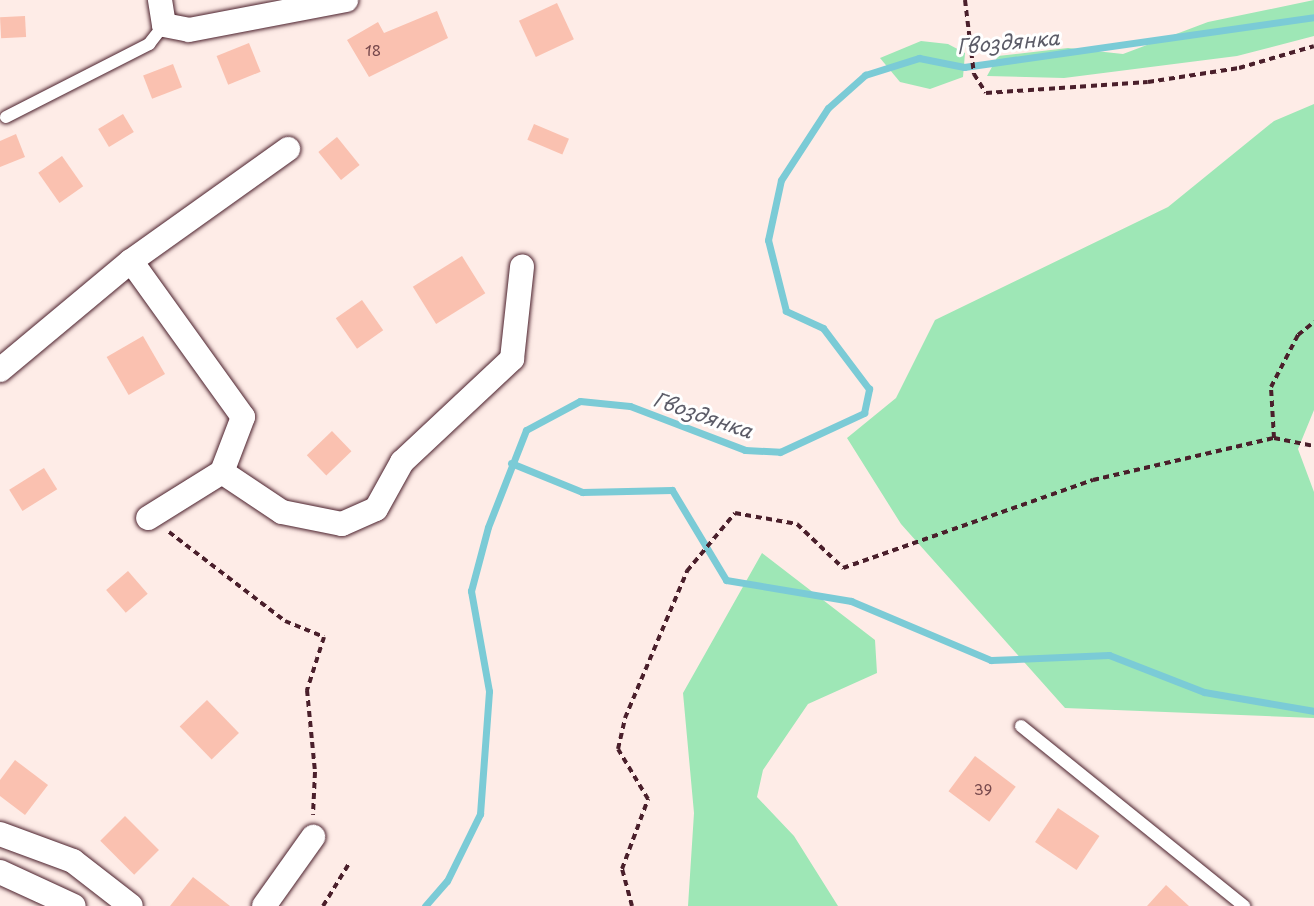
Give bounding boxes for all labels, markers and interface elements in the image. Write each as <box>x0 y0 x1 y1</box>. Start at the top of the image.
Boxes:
water label: Гвоздянка <box>956 26 1060 58</box>
house number: 18 <box>365 41 381 59</box>
water label: Гвоздянка <box>650 387 756 443</box>
house number: 39 <box>974 780 992 798</box>

